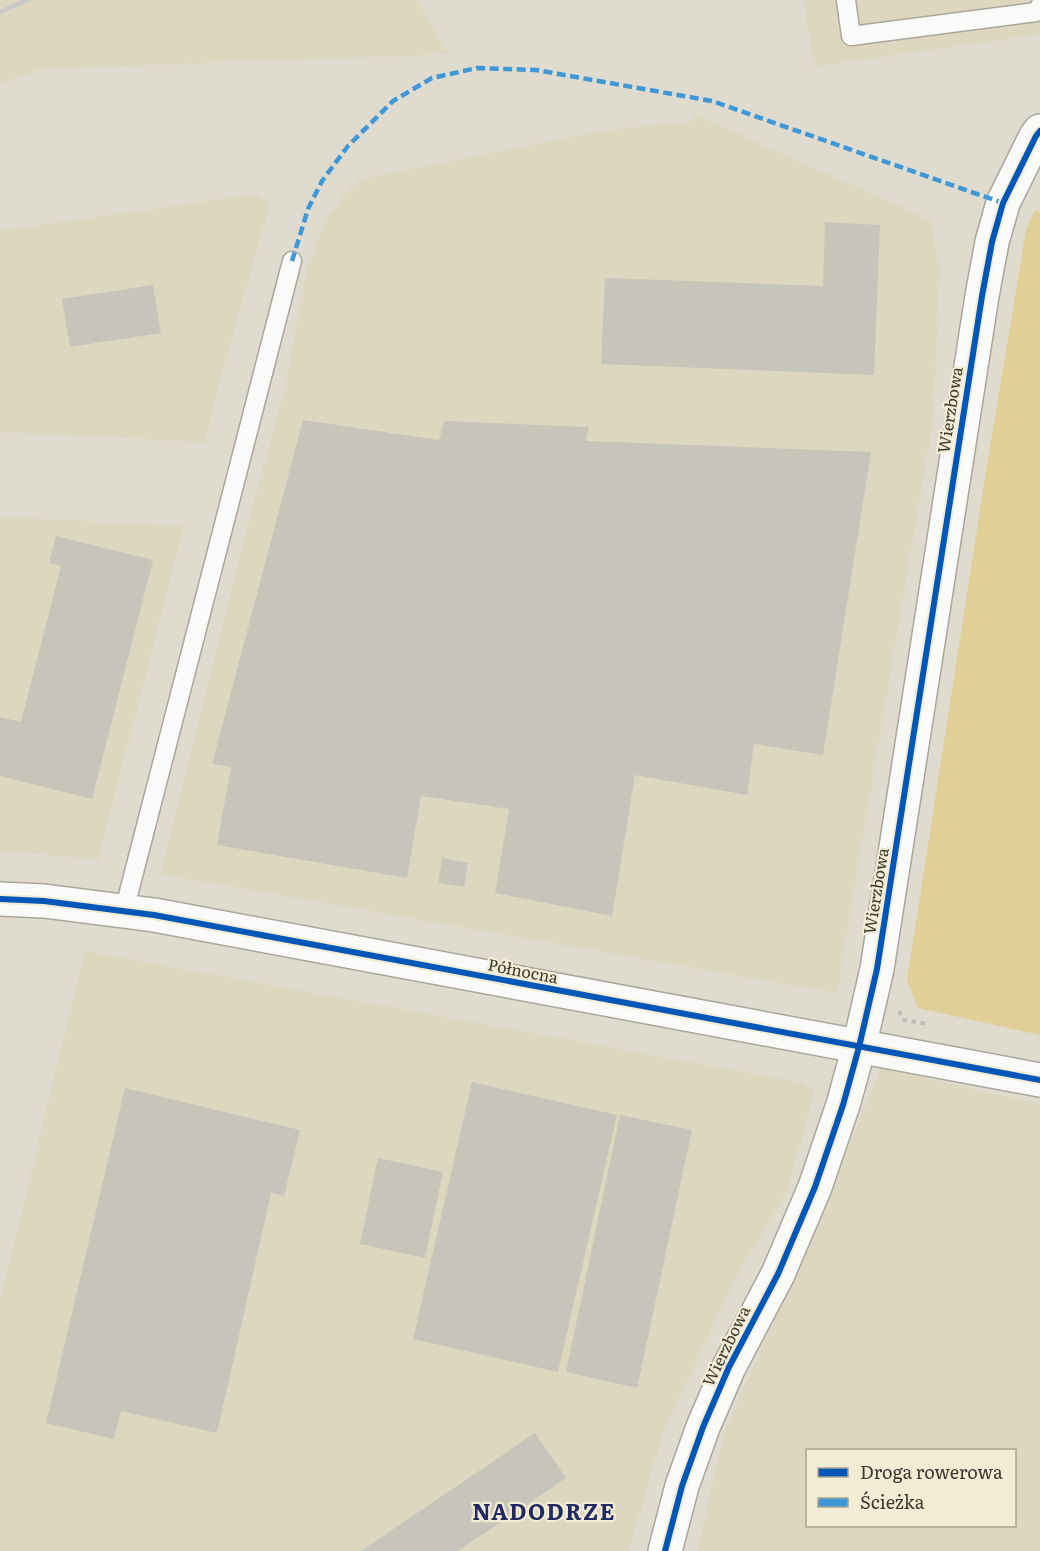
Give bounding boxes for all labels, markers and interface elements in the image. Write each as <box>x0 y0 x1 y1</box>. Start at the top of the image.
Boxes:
street label: Wierzbowa <box>930 365 968 455</box>
street label: Wierzbowa <box>856 846 894 936</box>
street label: Północna <box>486 951 561 989</box>
street label: Wierzbowa <box>695 1301 755 1390</box>
legend <box>806 1449 1016 1527</box>
text: Droga rowerowa <box>860 1458 1003 1485</box>
text: Ścieżka <box>860 1488 925 1515</box>
district label: NADODRZE <box>472 1494 616 1527</box>

